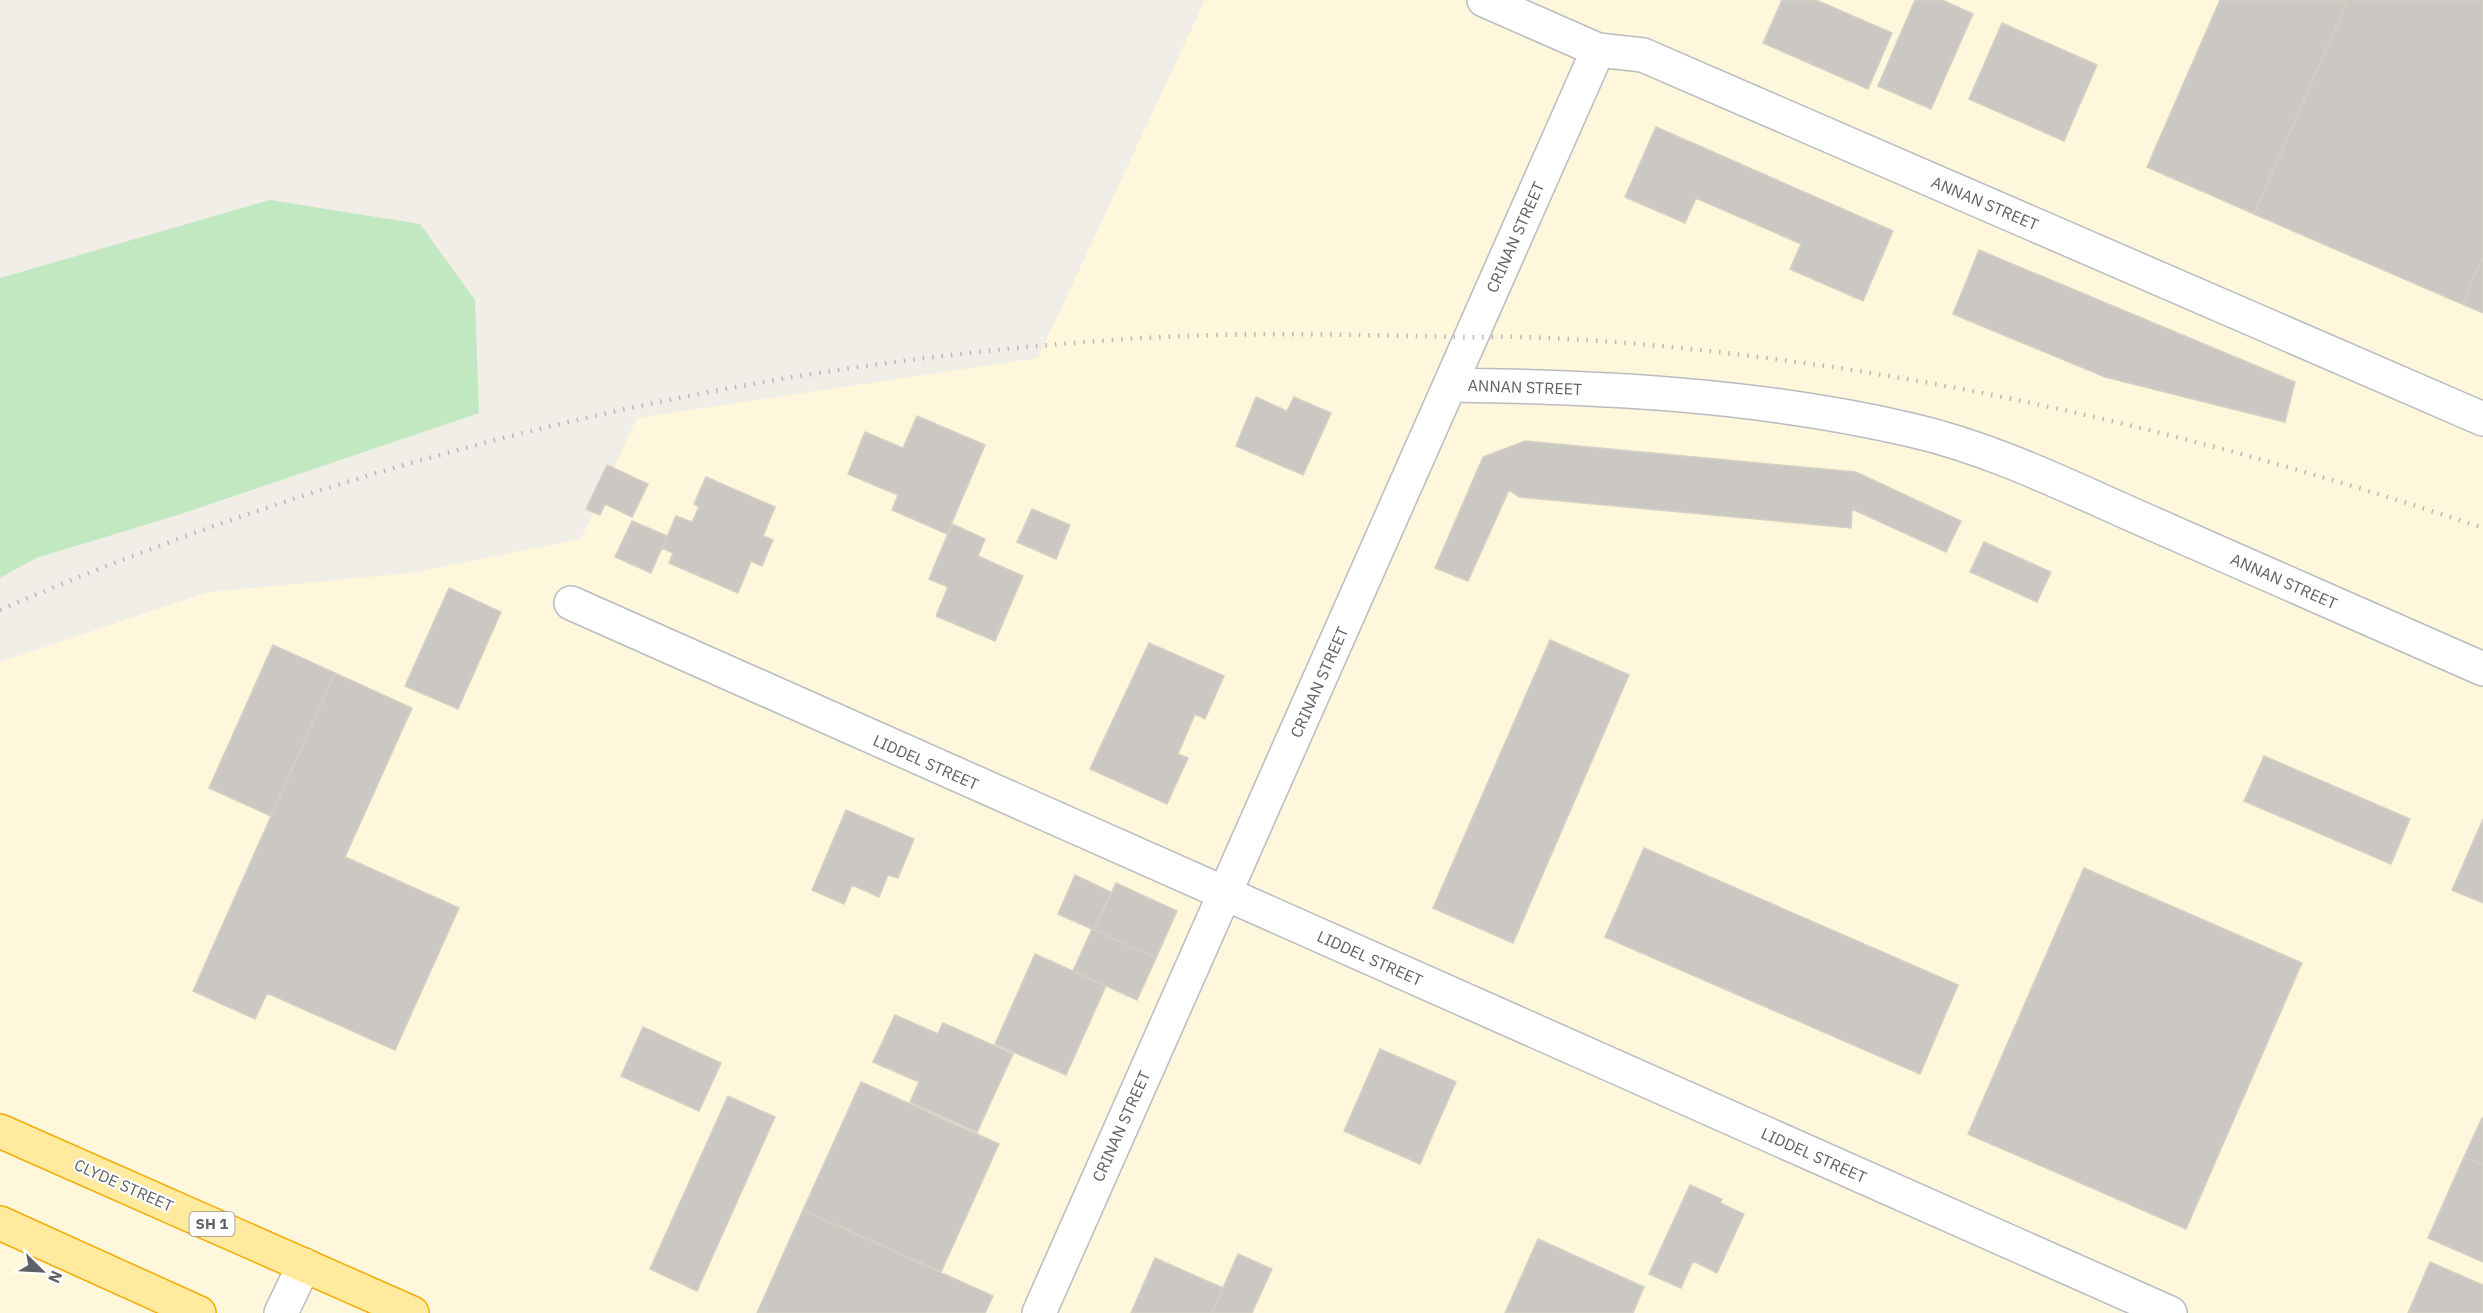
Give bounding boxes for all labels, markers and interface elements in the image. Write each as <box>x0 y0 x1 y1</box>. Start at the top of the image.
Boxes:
street label: ANNAN STREET <box>1928 171 2042 235</box>
street label: CRINAN STREET <box>1482 178 1548 296</box>
street label: ANNAN STREET <box>1467 375 1583 399</box>
street label: ANNAN STREET <box>2228 549 2340 613</box>
street label: CRINAN STREET <box>1286 623 1352 741</box>
street label: LIDDEL STREET <box>870 730 982 794</box>
street label: LIDDEL STREET <box>1314 926 1426 990</box>
street label: CRINAN STREET <box>1088 1067 1154 1185</box>
street label: LIDDEL STREET <box>1758 1123 1870 1187</box>
street label: CLYDE STREET <box>71 1154 177 1216</box>
road number: SH 1 <box>190 1212 234 1236</box>
north arrow <box>12 1241 72 1301</box>
text: N <box>44 1268 67 1286</box>

